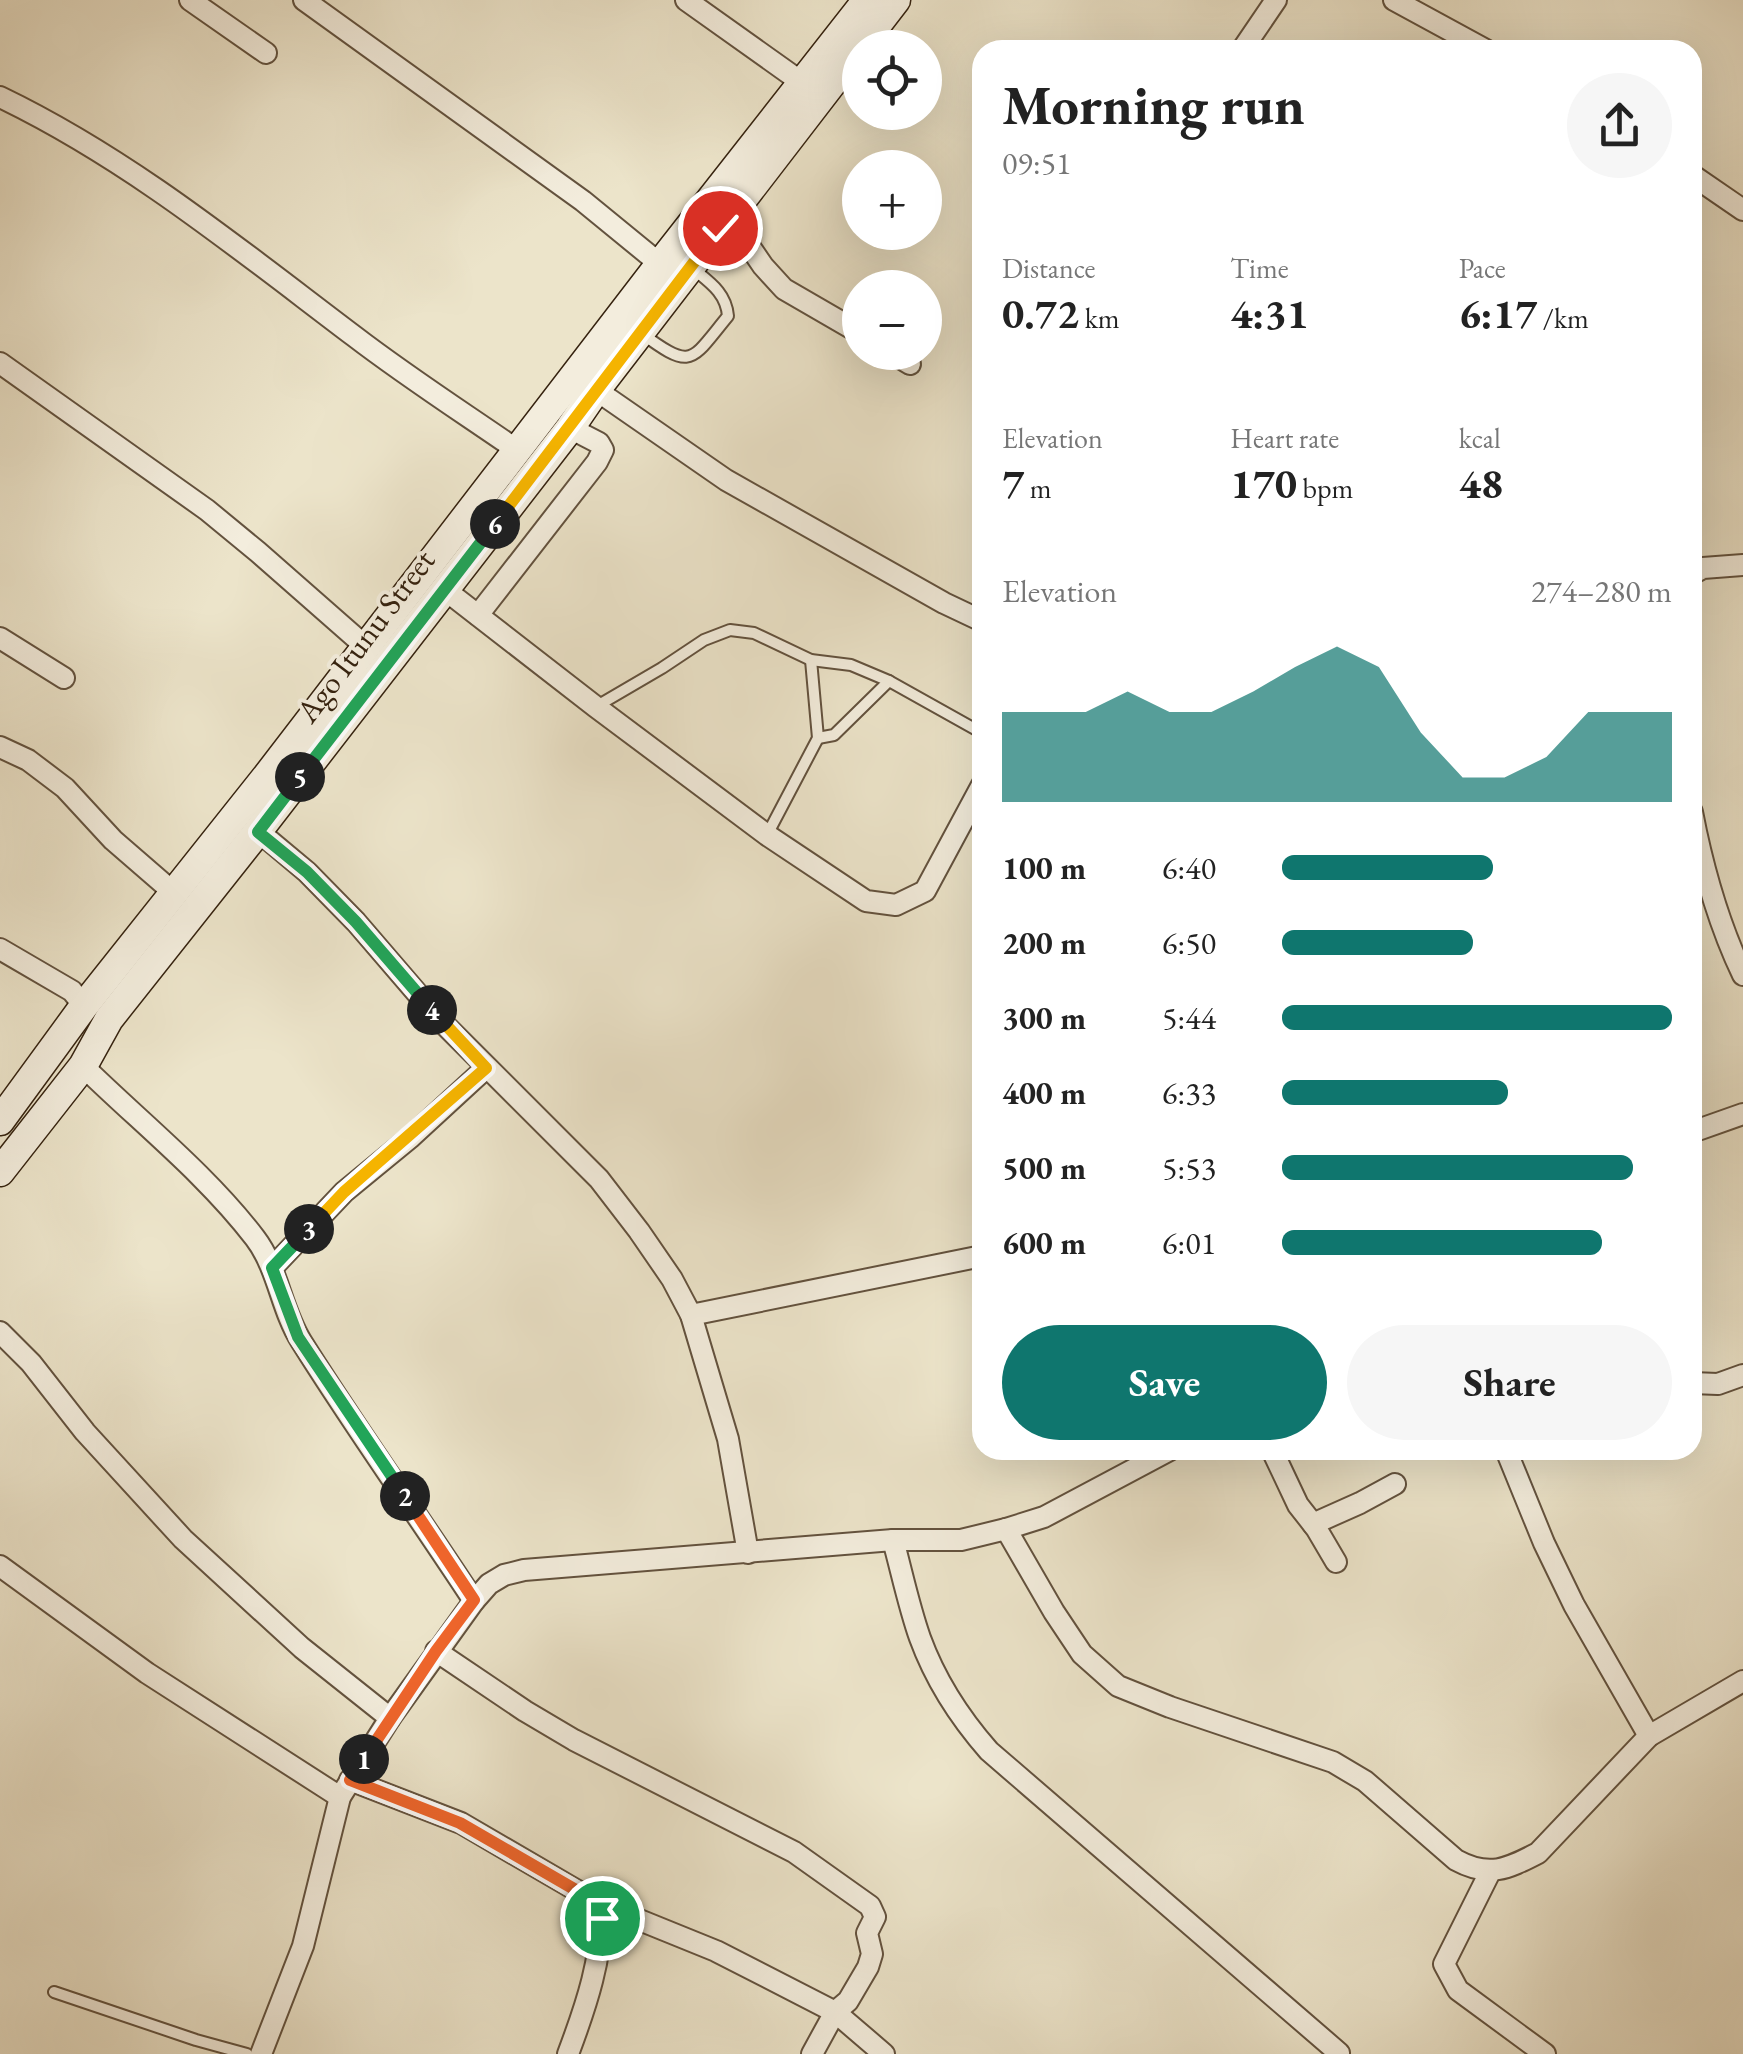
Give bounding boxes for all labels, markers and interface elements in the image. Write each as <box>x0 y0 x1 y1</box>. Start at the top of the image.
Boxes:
map controls <box>842 30 942 370</box>
button: locate <box>842 30 942 130</box>
text: Morning run <box>1002 69 1305 140</box>
button: share <box>1567 73 1672 178</box>
text: 09:51 <box>1002 142 1071 184</box>
button: + <box>842 150 942 250</box>
pin <box>678 186 763 271</box>
icon: check <box>693 201 748 256</box>
text: Distance <box>1002 250 1096 286</box>
text: Time <box>1230 250 1289 286</box>
text: Pace <box>1459 250 1506 286</box>
button: − <box>842 270 942 370</box>
text: 0.72 <box>1002 286 1079 341</box>
text: 4:31 <box>1230 286 1309 341</box>
text: 6:17 <box>1459 286 1537 341</box>
text: km <box>1079 300 1120 336</box>
text: /km <box>1537 300 1589 336</box>
text: Elevation <box>1002 420 1103 456</box>
text: Heart rate <box>1230 420 1339 456</box>
text: kcal <box>1459 420 1501 456</box>
text: 7 <box>1002 456 1024 511</box>
text: 170 <box>1230 456 1297 511</box>
text: 48 <box>1459 456 1503 511</box>
text: m <box>1024 470 1052 506</box>
text: bpm <box>1297 470 1353 506</box>
pin: 6 <box>470 499 520 549</box>
text: 6 <box>488 506 502 542</box>
street label: Ago Itunu Street <box>285 541 444 732</box>
text: Elevation <box>1002 570 1117 612</box>
text: 274–280 m <box>1531 570 1672 612</box>
pin: 5 <box>275 752 325 802</box>
text: 5 <box>293 759 307 795</box>
text: 100 m <box>1002 847 1086 889</box>
text: 6:40 <box>1162 847 1216 889</box>
text: 200 m <box>1002 922 1086 964</box>
text: 6:50 <box>1162 922 1216 964</box>
pin: 4 <box>407 985 457 1035</box>
text: 4 <box>425 992 439 1028</box>
text: 300 m <box>1002 997 1086 1039</box>
text: 5:44 <box>1162 997 1216 1039</box>
text: 400 m <box>1002 1072 1086 1114</box>
text: 6:33 <box>1162 1072 1216 1114</box>
text: 500 m <box>1002 1147 1086 1189</box>
text: 5:53 <box>1162 1147 1216 1189</box>
pin: 3 <box>284 1204 334 1254</box>
text: 3 <box>302 1211 316 1247</box>
text: 600 m <box>1002 1222 1086 1264</box>
text: 6:01 <box>1162 1222 1216 1264</box>
button: Save <box>1002 1325 1327 1440</box>
button: Share <box>1347 1325 1672 1440</box>
pin: 2 <box>380 1471 430 1521</box>
text: 2 <box>398 1478 412 1514</box>
pin: 1 <box>339 1734 389 1784</box>
text: 1 <box>357 1741 371 1777</box>
pin <box>560 1876 645 1961</box>
icon: arrive <box>575 1891 630 1946</box>

